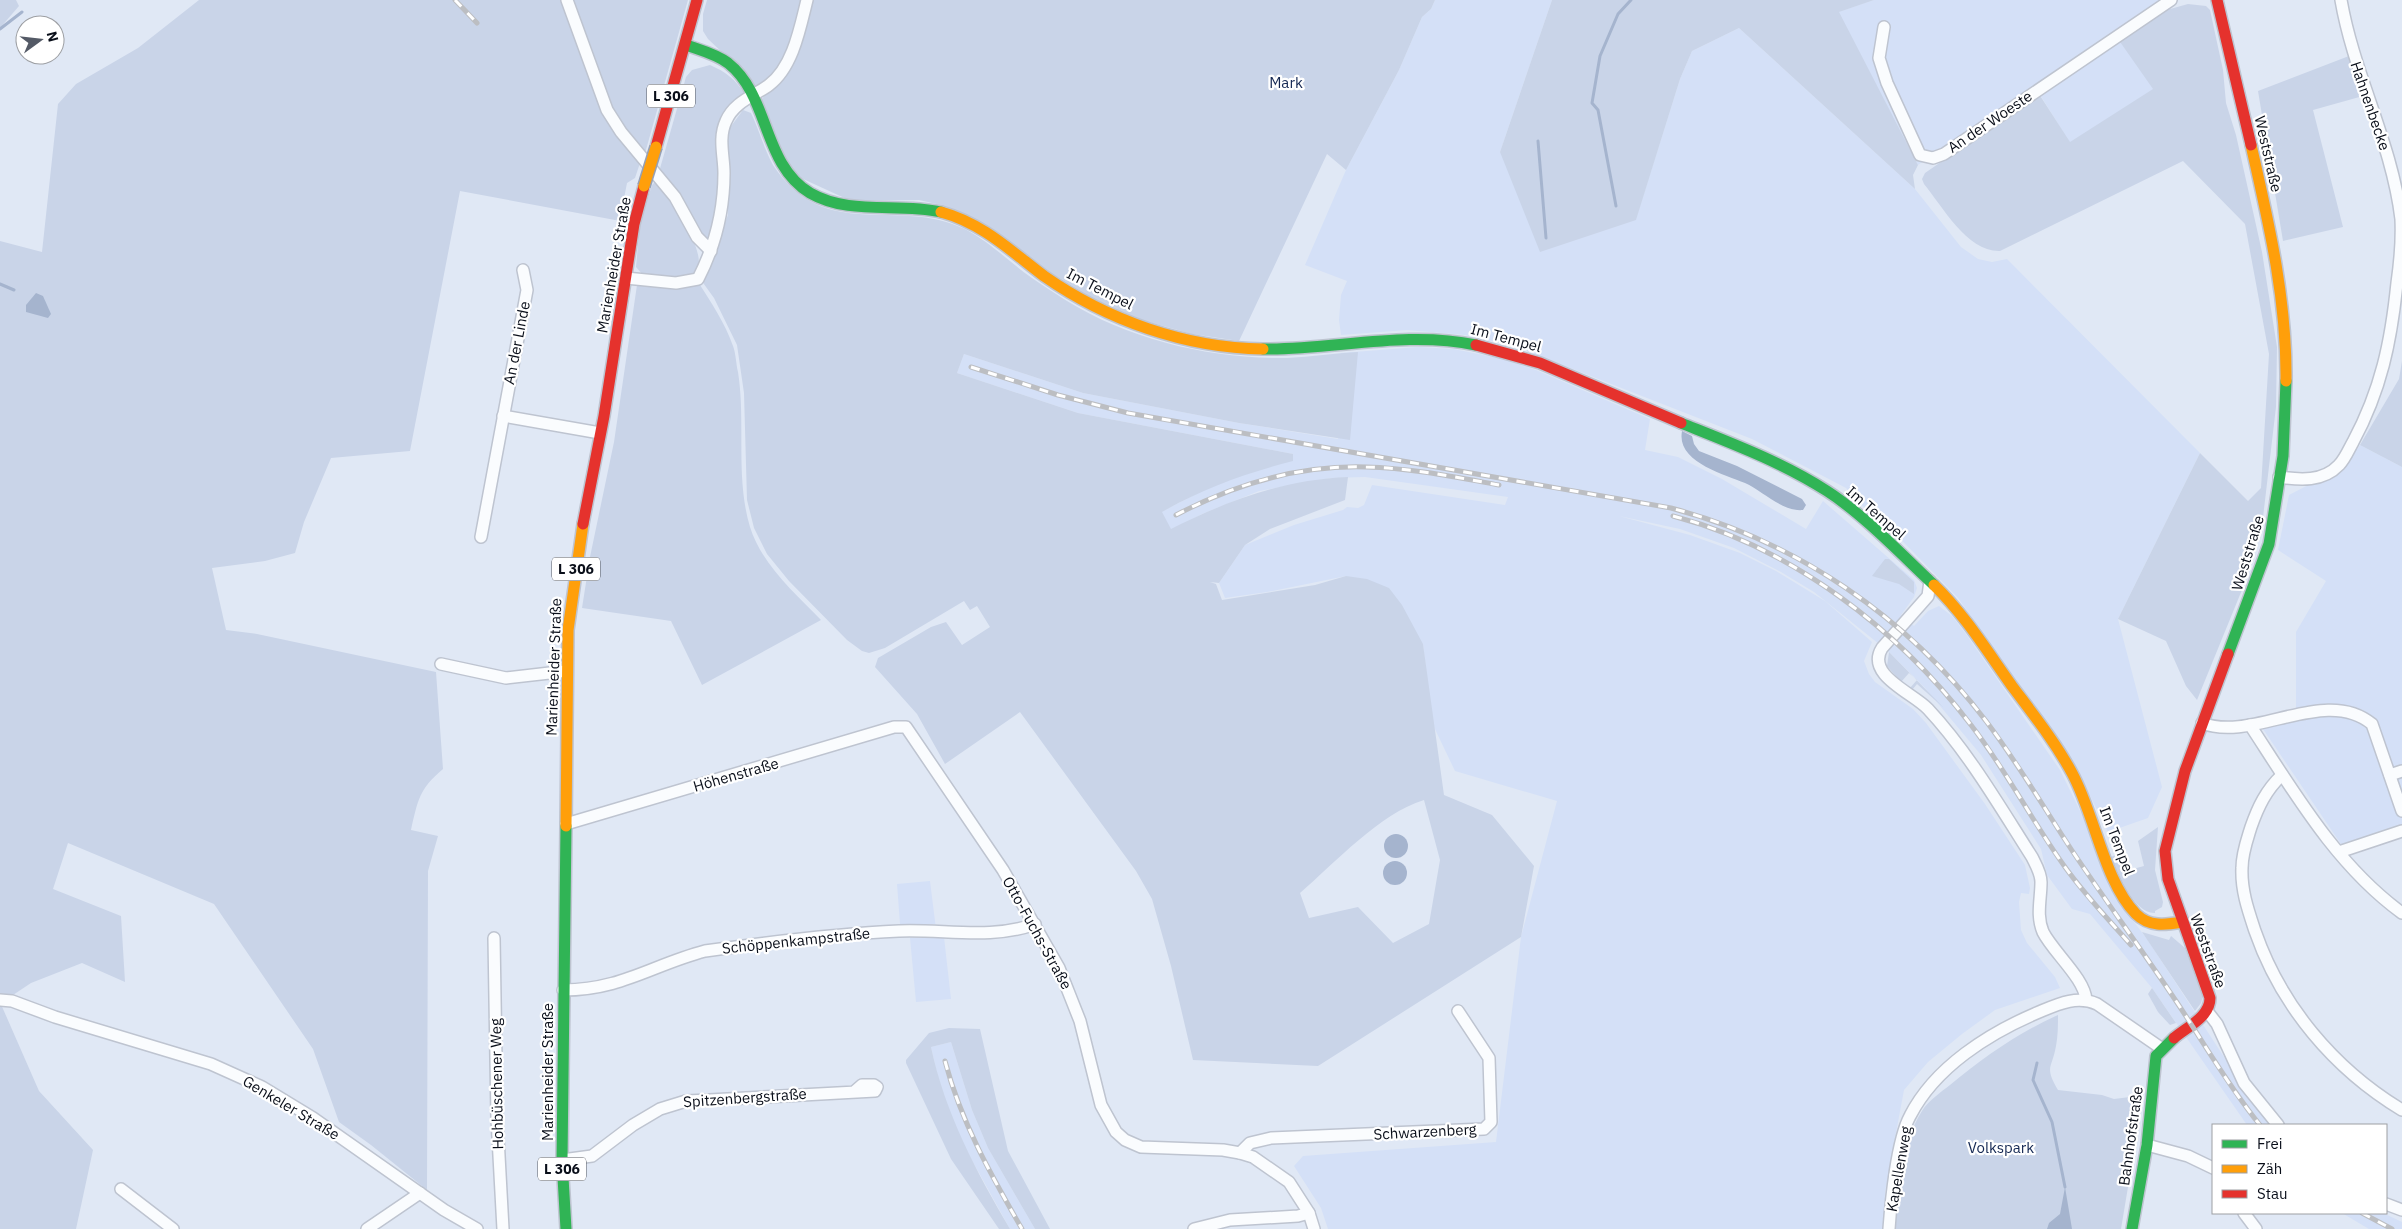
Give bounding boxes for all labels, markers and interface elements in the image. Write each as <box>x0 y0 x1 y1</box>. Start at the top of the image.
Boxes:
north arrow <box>15 15 65 65</box>
text: N <box>43 29 63 44</box>
street label: Hahnenbecke <box>2346 59 2395 153</box>
park label: Mark <box>1269 73 1303 92</box>
road number: L 306 <box>647 84 695 108</box>
street label: An der Woeste <box>1944 86 2036 157</box>
street label: Weststraße <box>2251 114 2286 194</box>
street label: Marienheider Straße <box>592 195 635 334</box>
street label: Im Tempel <box>1064 264 1137 313</box>
street label: An der Linde <box>499 300 534 386</box>
street label: Im Tempel <box>1469 319 1544 356</box>
street label: Im Tempel <box>1843 482 1910 544</box>
street label: Weststraße <box>2227 513 2268 593</box>
road number: L 306 <box>552 558 600 580</box>
street label: Marienheider Straße <box>542 598 565 736</box>
street label: Höhenstraße <box>691 753 781 796</box>
street label: Im Tempel <box>2096 804 2139 878</box>
street label: Otto-Fuchs-Straße <box>999 873 1076 993</box>
street label: Weststraße <box>2186 911 2231 991</box>
street label: Schöppenkampstraße <box>721 923 871 958</box>
street label: Marienheider Straße <box>538 1003 557 1141</box>
street label: Hohbüschener Weg <box>486 1018 507 1150</box>
street label: Genkeler Straße <box>239 1071 343 1144</box>
street label: Spitzenbergstraße <box>683 1084 807 1111</box>
street label: Bahnhofstraße <box>2114 1085 2147 1187</box>
street label: Schwarzenberg <box>1373 1119 1477 1144</box>
legend <box>2212 1124 2387 1214</box>
street label: Kapellenweg <box>1882 1125 1915 1213</box>
text: Frei <box>2257 1134 2283 1153</box>
park label: Volkspark <box>1968 1138 2034 1157</box>
road number: L 306 <box>538 1158 586 1180</box>
text: Zäh <box>2257 1159 2282 1178</box>
text: Stau <box>2257 1184 2288 1203</box>

